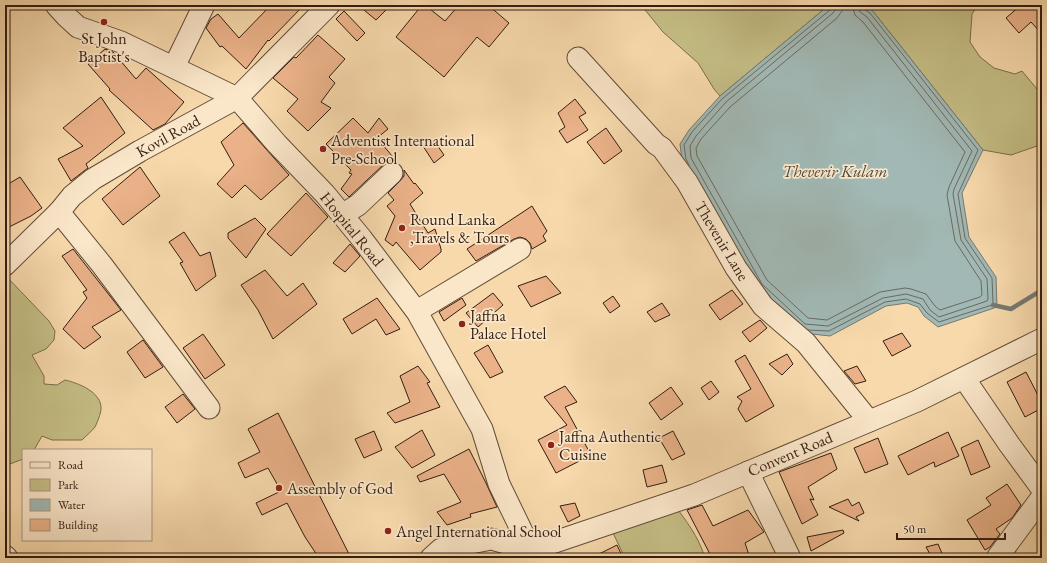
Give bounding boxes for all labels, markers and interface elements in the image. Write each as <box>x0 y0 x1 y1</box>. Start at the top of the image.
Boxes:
marker: St John Baptist's <box>99 17 109 27</box>
place label: St John Baptist's <box>78 28 130 67</box>
street label: Kovil Road <box>132 109 205 162</box>
place label: Adventist International Pre-School <box>330 130 475 169</box>
marker: Adventist International Pre-School <box>318 144 328 154</box>
water label: Theverir Kulam <box>783 160 887 182</box>
street label: Hospital Road <box>315 187 389 271</box>
street label: Thevenir Lane <box>690 197 754 285</box>
place label: Round Lanka ,Travels & Tours <box>410 209 509 248</box>
marker: Round Lanka ,Travels & Tours <box>397 223 407 233</box>
place label: Jaffna Palace Hotel <box>468 305 546 344</box>
marker: Jaffna Palace Hotel <box>457 319 467 329</box>
place label: Jaffna Authentic Cuisine <box>557 426 661 465</box>
street label: Convent Road <box>744 426 837 481</box>
marker: Jaffna Authentic Cuisine <box>546 440 556 450</box>
legend <box>22 449 152 541</box>
text: Road <box>58 457 84 473</box>
text: Park <box>58 477 79 493</box>
place label: Assembly of God <box>286 478 394 499</box>
marker: Assembly of God <box>274 483 284 493</box>
text: Water <box>58 497 85 513</box>
scale bar <box>897 515 1005 541</box>
text: Building <box>58 517 99 533</box>
place label: Angel International School <box>395 521 562 542</box>
text: 50 m <box>903 521 927 537</box>
marker: Angel International School <box>383 526 393 536</box>

